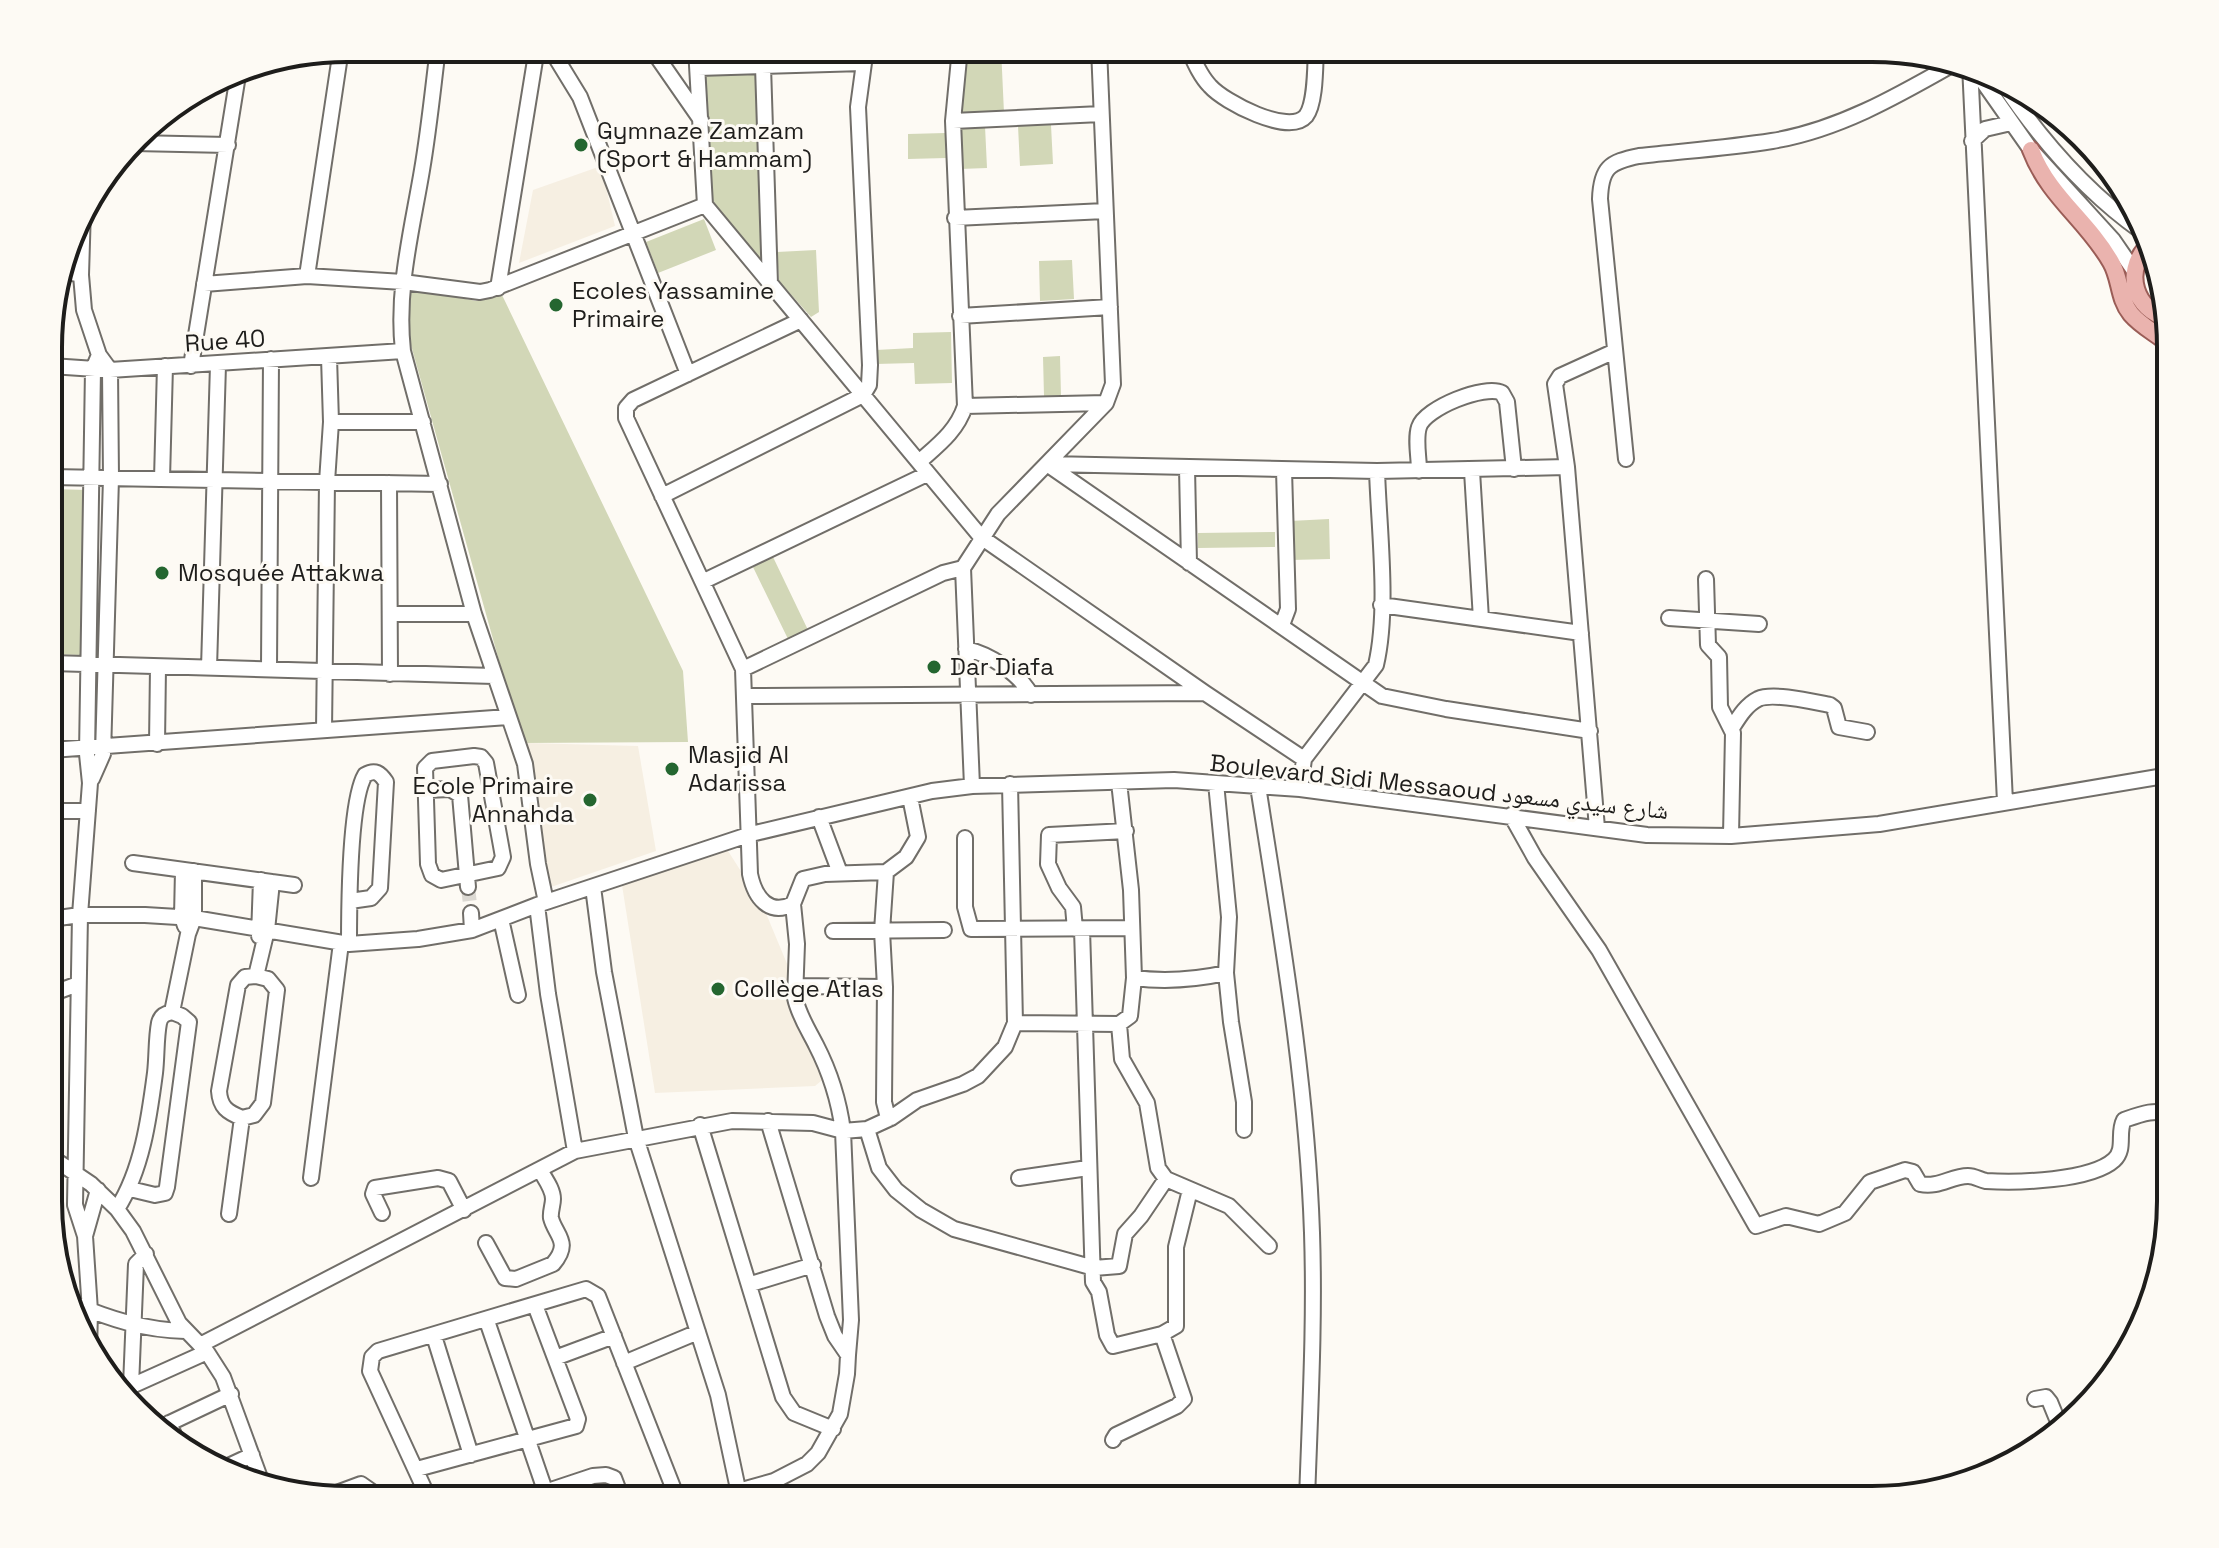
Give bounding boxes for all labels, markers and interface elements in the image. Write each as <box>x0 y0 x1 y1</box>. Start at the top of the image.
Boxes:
place label: Gymnaze Zamzam (Sport & Hammam) <box>597 115 812 174</box>
marker: Gymnaze Zamzam (Sport & Hammam) <box>572 136 590 154</box>
place label: Ecoles Yassamine Primaire <box>572 275 774 334</box>
marker: Ecoles Yassamine Primaire <box>547 296 565 314</box>
street label: Rue 40 <box>184 322 266 359</box>
place label: Mosquée Attakwa <box>178 557 384 588</box>
marker: Mosquée Attakwa <box>153 564 171 582</box>
place label: Dar Diafa <box>950 651 1054 682</box>
marker: Dar Diafa <box>925 658 943 676</box>
place label: Masjid Al Adarissa <box>688 739 789 798</box>
street label: Boulevard Sidi Messaoud شارع سيدي مسعود <box>1208 747 1670 830</box>
marker: Masjid Al Adarissa <box>663 760 681 778</box>
place label: Ecole Primaire Annahda <box>413 770 574 829</box>
marker: Ecole Primaire Annahda <box>581 791 599 809</box>
place label: Collège Atlas <box>734 973 884 1004</box>
marker: Collège Atlas <box>709 980 727 998</box>

